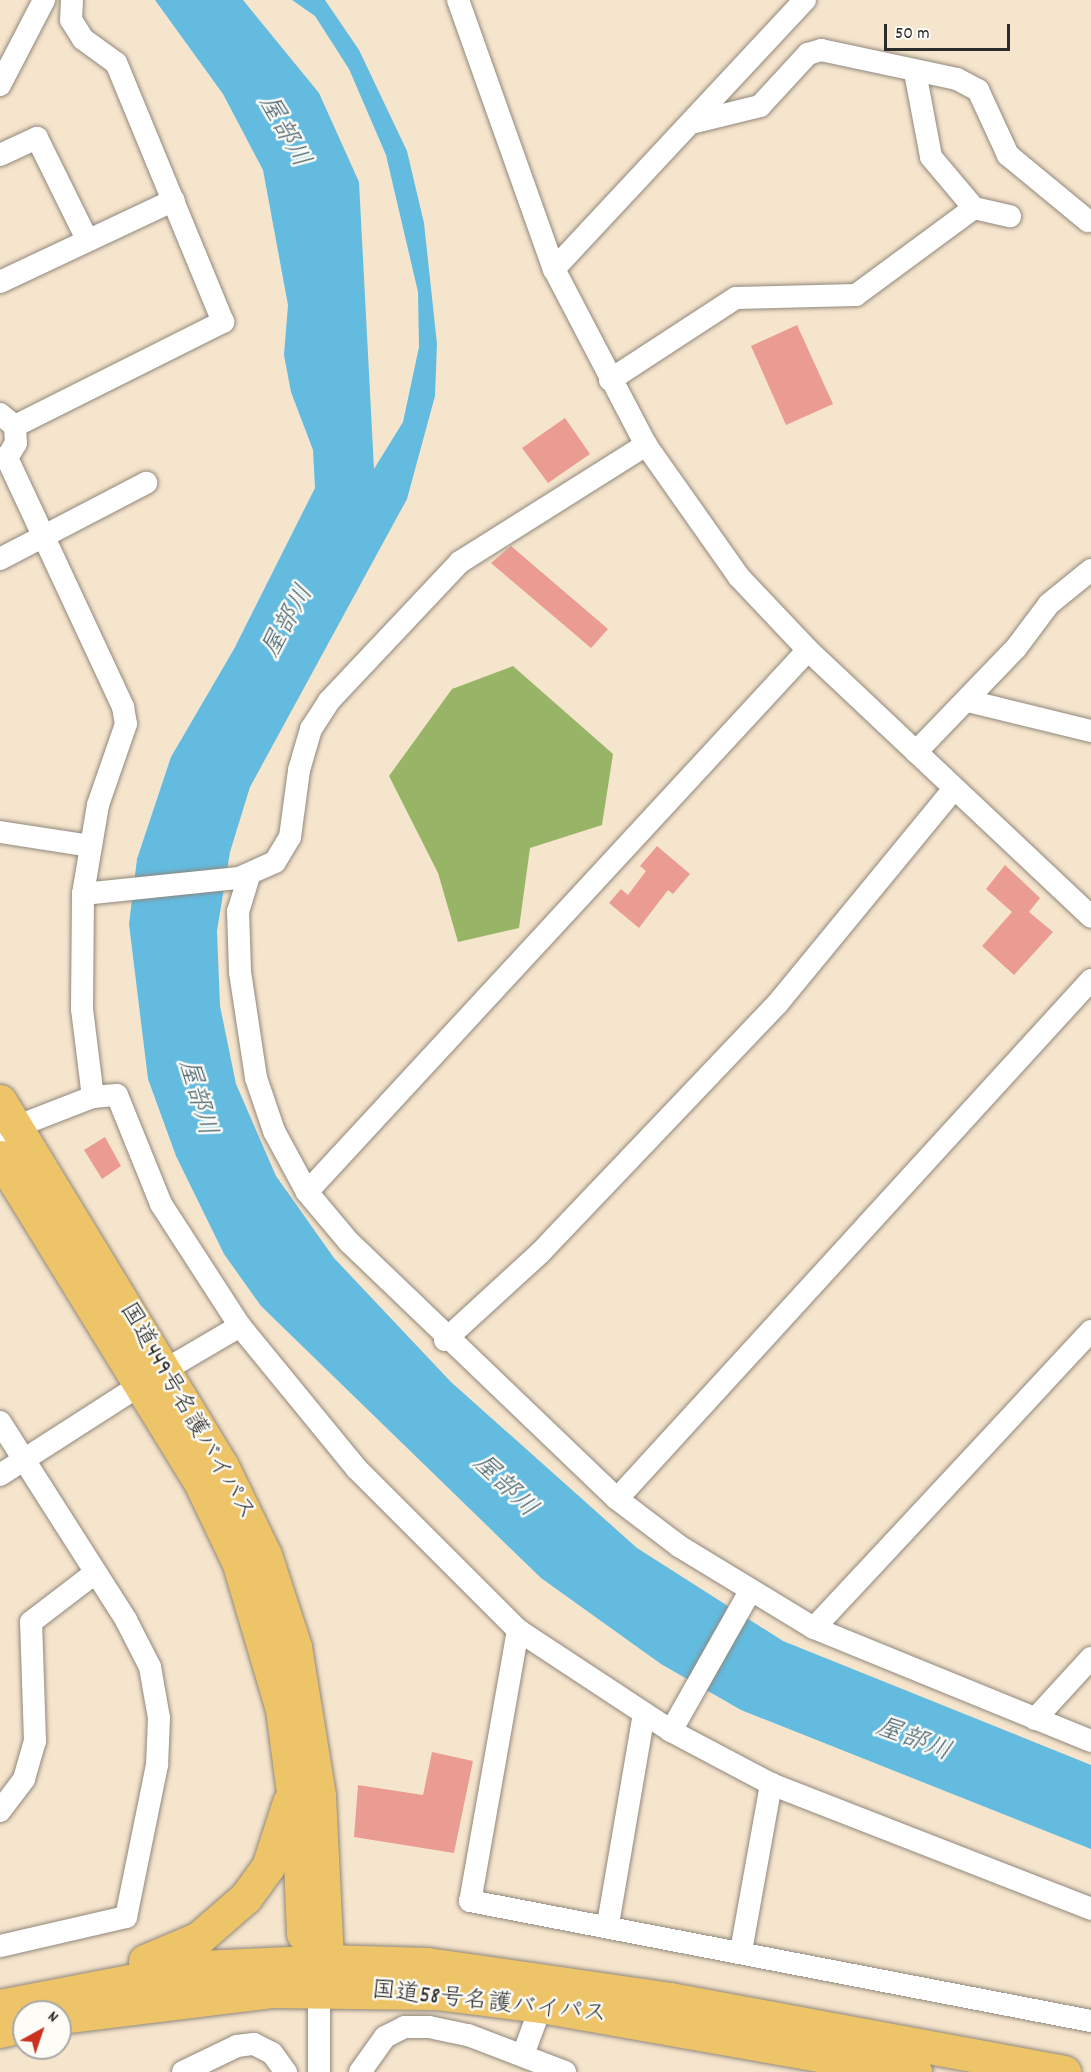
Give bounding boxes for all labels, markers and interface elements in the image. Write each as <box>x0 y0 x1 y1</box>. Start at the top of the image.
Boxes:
scale bar <box>887 12 1013 50</box>
text: 50 m <box>895 22 930 47</box>
water label: 屋部川 <box>250 90 316 174</box>
water label: 屋部川 <box>256 580 322 664</box>
water label: 屋部川 <box>170 1056 222 1140</box>
street label: 国道449号名護バイパス <box>112 1298 260 1526</box>
water label: 屋部川 <box>465 1449 543 1525</box>
water label: 屋部川 <box>871 1712 955 1770</box>
street label: 国道58号名護バイパス <box>370 1977 608 2031</box>
north arrow <box>12 2000 72 2060</box>
text: N <box>42 2006 63 2029</box>

